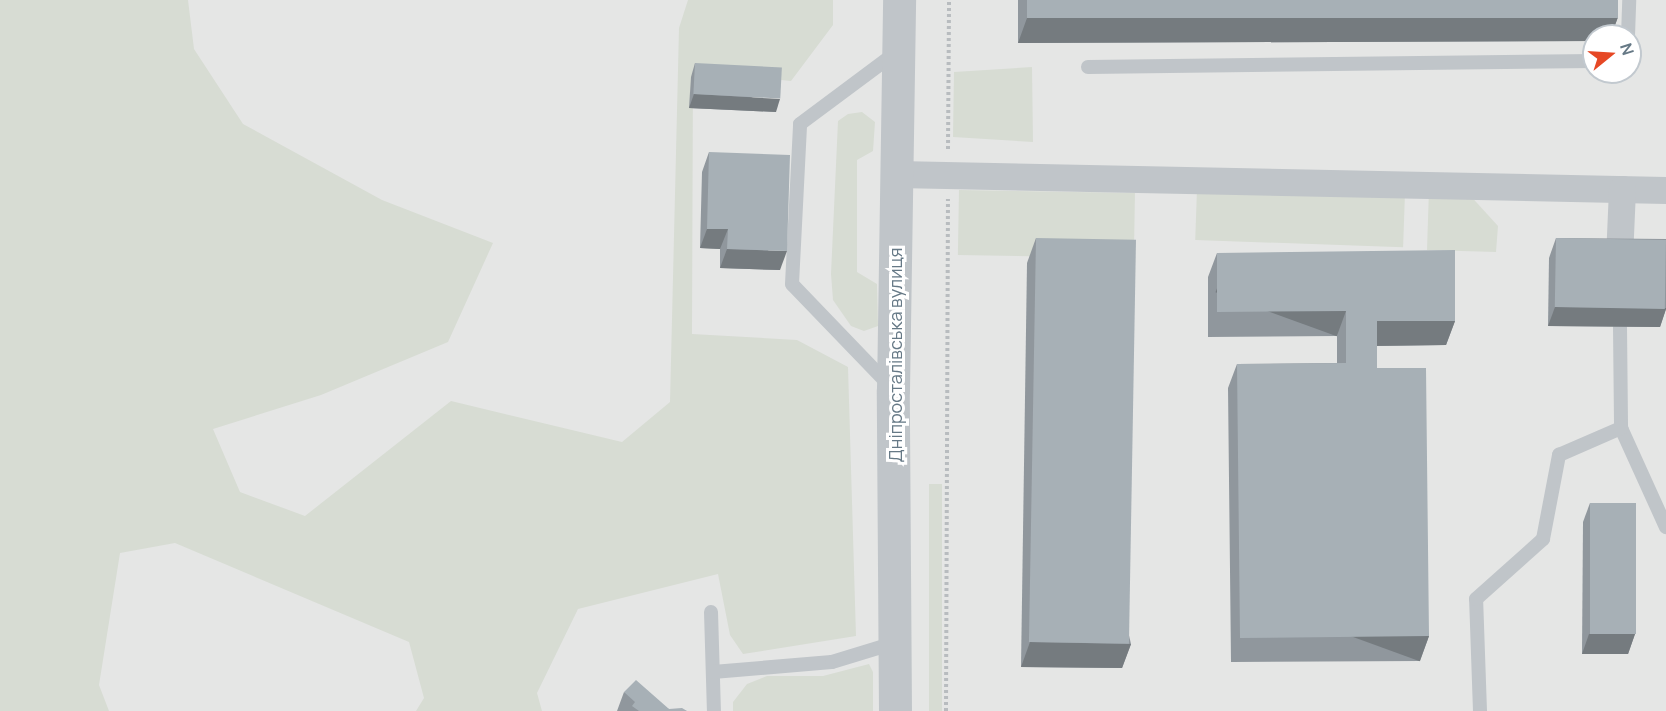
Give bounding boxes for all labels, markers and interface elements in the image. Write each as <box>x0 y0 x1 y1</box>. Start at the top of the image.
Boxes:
north arrow <box>1582 24 1642 84</box>
text: N <box>1615 40 1639 58</box>
street label: Дніпросталівська вулиця <box>884 248 906 462</box>

